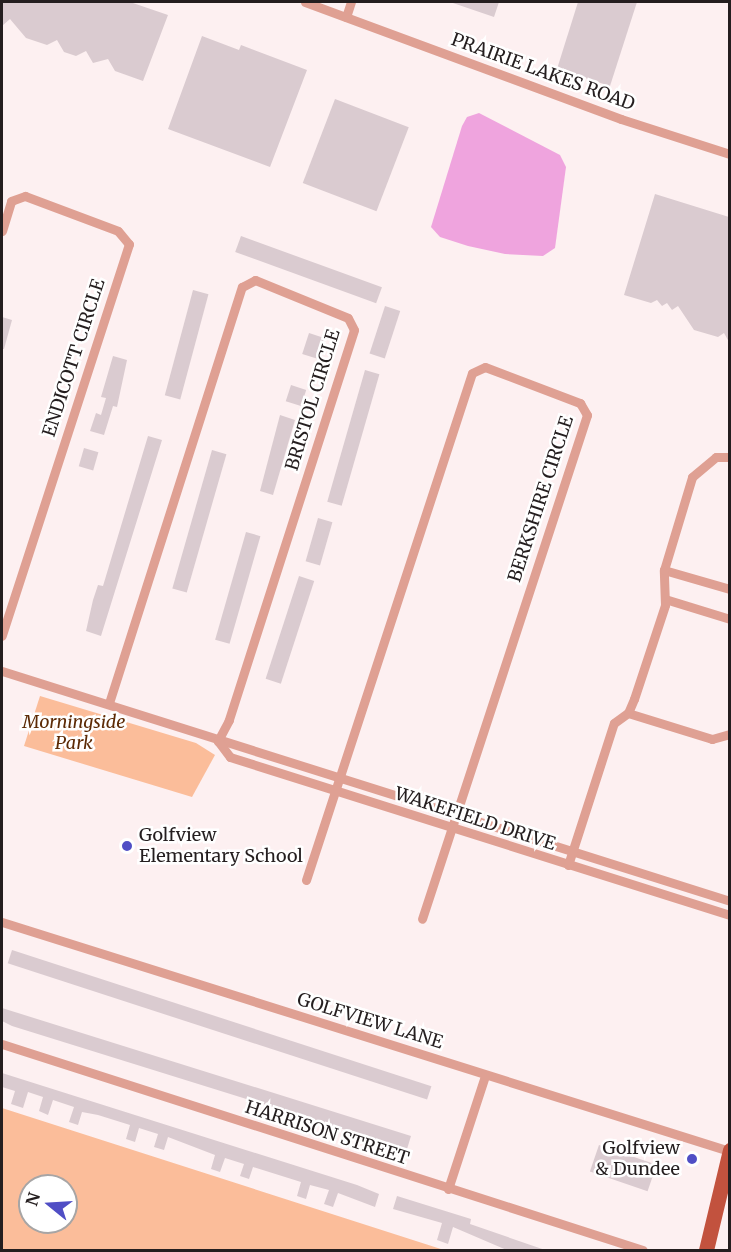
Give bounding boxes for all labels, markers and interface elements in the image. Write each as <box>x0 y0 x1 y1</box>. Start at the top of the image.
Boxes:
street label: PRAIRIE LAKES ROAD <box>448 29 638 115</box>
street label: ENDICOTT CIRCLE <box>38 276 110 440</box>
street label: BRISTOL CIRCLE <box>281 327 345 473</box>
street label: BERKSHIRE CIRCLE <box>504 413 578 585</box>
park label: Morningside Park <box>23 712 125 754</box>
street label: WAKEFIELD DRIVE <box>392 783 558 855</box>
place label: Golfview Elementary School <box>139 825 303 868</box>
marker: Golfview Elementary School <box>120 839 134 853</box>
street label: GOLFVIEW LANE <box>294 989 446 1053</box>
street label: HARRISON STREET <box>242 1096 412 1170</box>
place label: Golfview & Dundee <box>595 1138 680 1180</box>
marker: Golfview & Dundee <box>685 1152 699 1166</box>
north arrow <box>18 1174 78 1234</box>
text: N <box>21 1190 44 1208</box>

